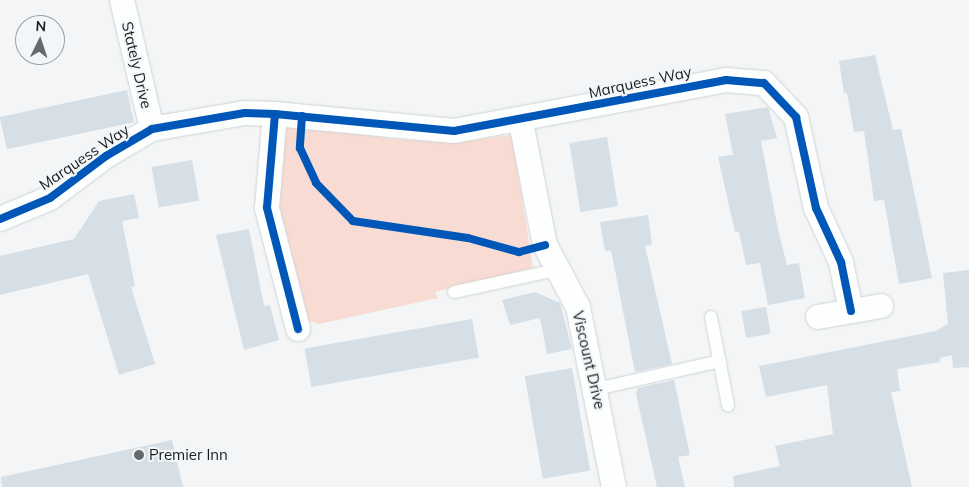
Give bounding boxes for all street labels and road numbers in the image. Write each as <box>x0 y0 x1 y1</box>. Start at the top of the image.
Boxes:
street label: Stately Drive <box>118 20 156 110</box>
street label: Marquess Way <box>587 62 693 102</box>
street label: Marquess Way <box>36 120 132 194</box>
street label: Viscount Drive <box>569 309 609 411</box>

